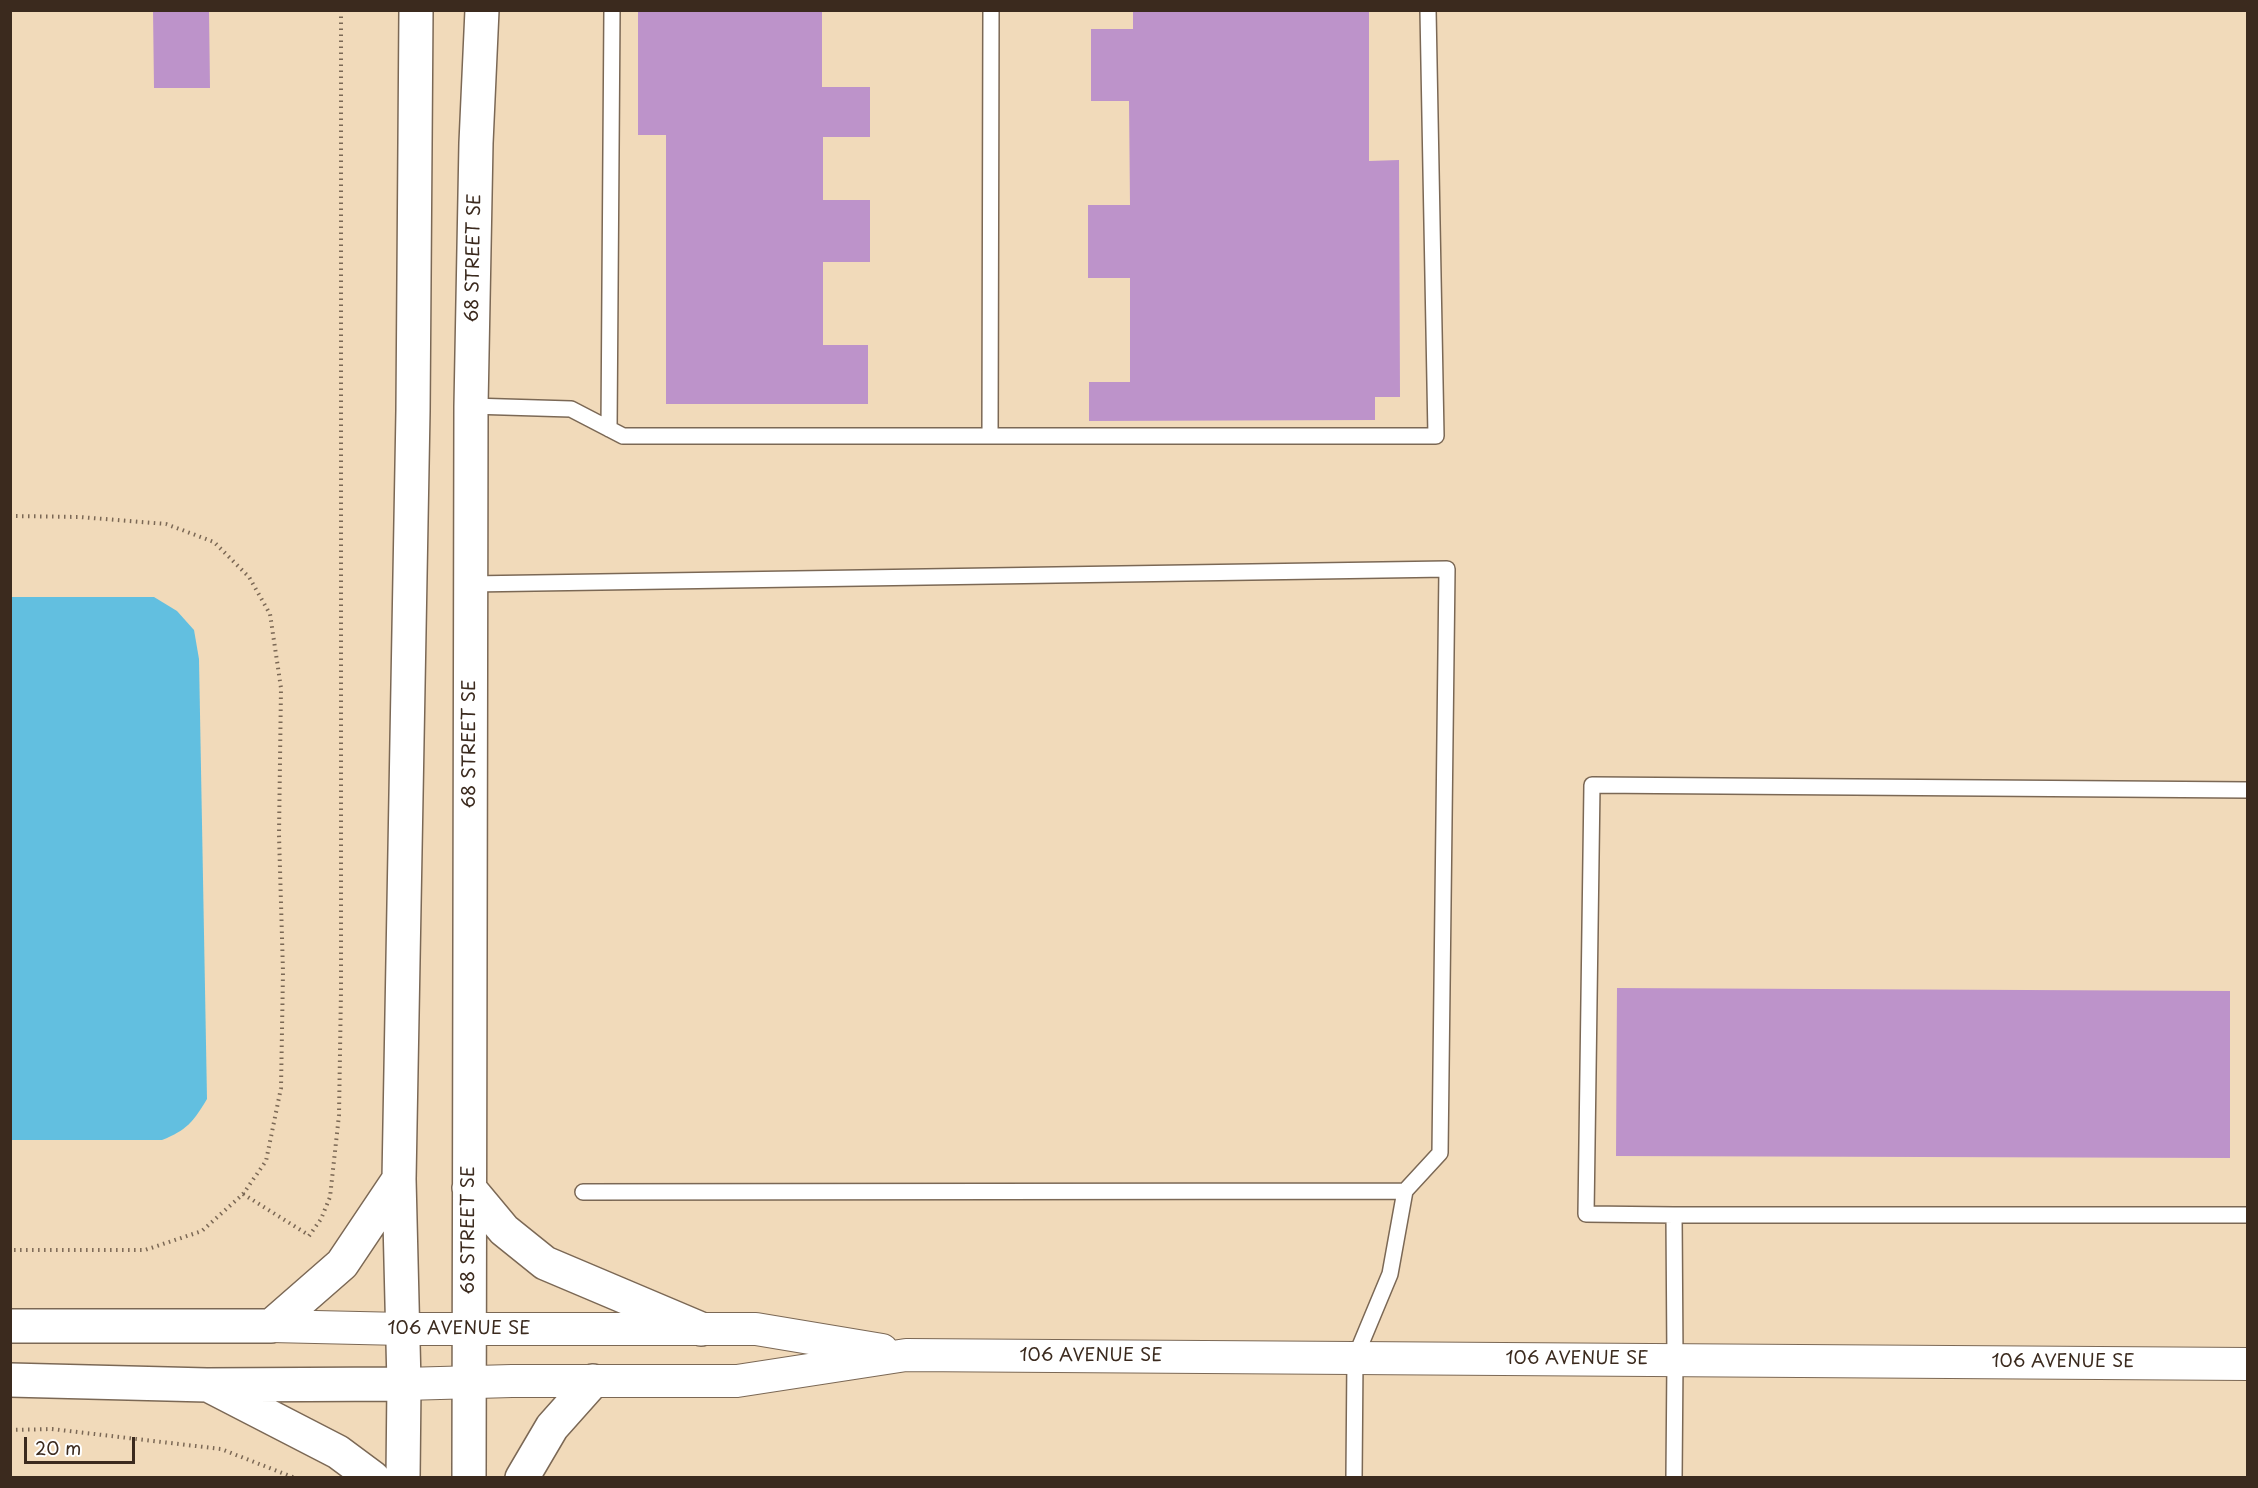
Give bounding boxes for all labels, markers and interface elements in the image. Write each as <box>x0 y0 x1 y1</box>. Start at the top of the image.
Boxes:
street label: 68 STREET SE <box>462 193 486 323</box>
street label: 68 STREET SE <box>459 680 481 808</box>
street label: 68 STREET SE <box>458 1166 480 1294</box>
street label: 106 AVENUE SE <box>387 1318 531 1340</box>
street label: 106 AVENUE SE <box>1019 1345 1163 1367</box>
street label: 106 AVENUE SE <box>1505 1348 1649 1370</box>
street label: 106 AVENUE SE <box>1991 1351 2135 1373</box>
scale bar <box>27 1425 138 1463</box>
text: 20 m <box>35 1434 81 1461</box>

